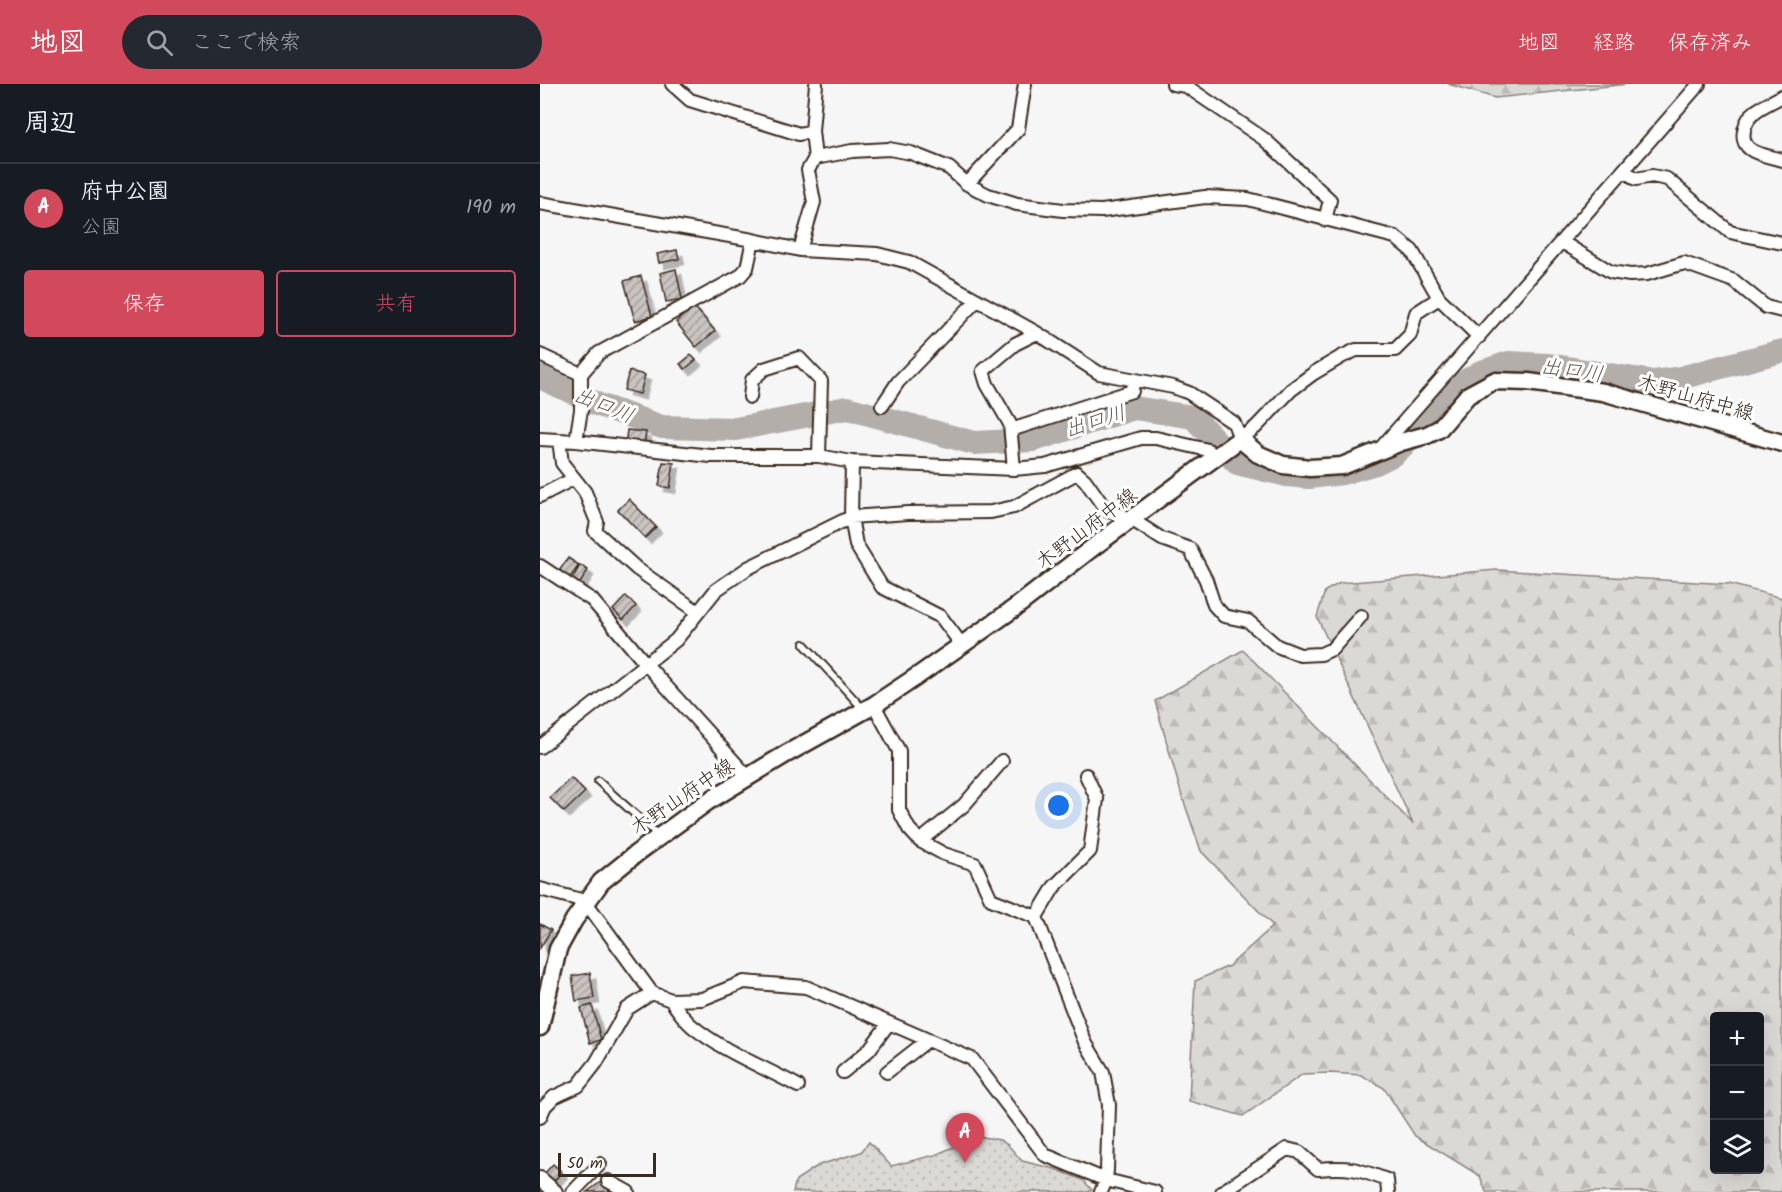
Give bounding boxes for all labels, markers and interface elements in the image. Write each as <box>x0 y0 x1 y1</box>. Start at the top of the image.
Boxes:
search box <box>122 15 542 69</box>
text: 地図 <box>30 21 86 66</box>
icon: search <box>143 26 176 59</box>
text: ここで検索 <box>191 26 301 61</box>
text: 地図 <box>1518 27 1560 60</box>
text: 経路 <box>1593 27 1635 60</box>
text: 保存済み <box>1668 27 1752 60</box>
text: 周辺 <box>24 103 76 145</box>
text: 府中公園 <box>81 175 169 210</box>
text: A <box>37 192 50 224</box>
text: 190 m <box>466 192 516 224</box>
text: 公園 <box>81 212 121 244</box>
button: 保存 <box>24 270 264 337</box>
button: 共有 <box>276 270 516 337</box>
water label: 出口川 <box>1538 351 1605 392</box>
street label: 木野山府中線 <box>1633 367 1758 431</box>
water label: 出口川 <box>568 379 639 433</box>
water label: 出口川 <box>1060 397 1130 447</box>
street label: 木野山府中線 <box>1030 481 1145 578</box>
street label: 木野山府中線 <box>624 751 742 844</box>
your location <box>1044 791 1073 820</box>
map controls <box>1710 1012 1764 1174</box>
button: + <box>1710 1012 1764 1066</box>
button: − <box>1710 1066 1764 1120</box>
pin: A <box>946 1114 984 1163</box>
button: layers <box>1710 1120 1764 1174</box>
scale bar <box>558 1150 656 1178</box>
text: 50 m <box>567 1151 603 1176</box>

